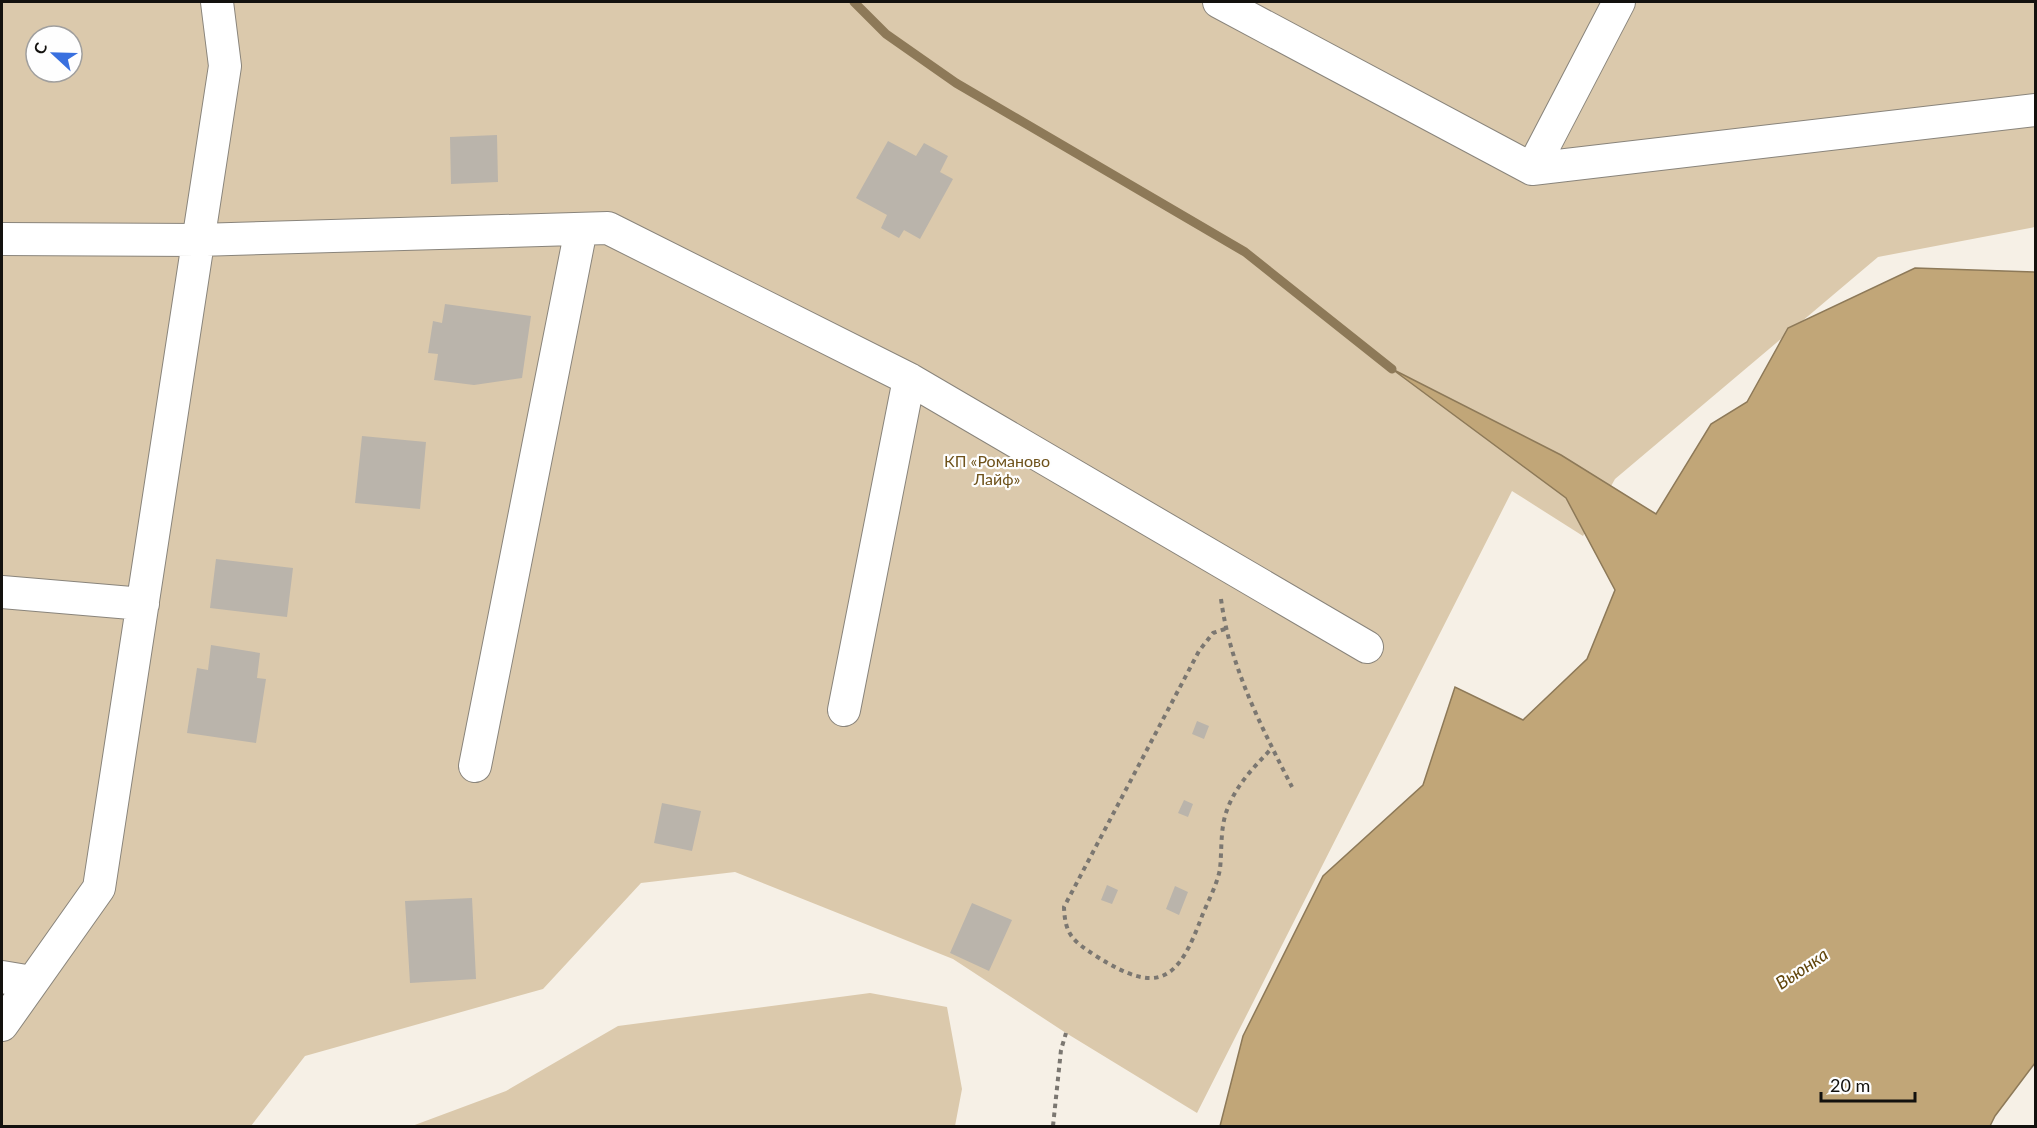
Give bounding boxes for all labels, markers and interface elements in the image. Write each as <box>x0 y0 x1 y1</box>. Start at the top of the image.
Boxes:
north arrow <box>24 24 84 84</box>
text: С <box>29 39 51 57</box>
park label: КП «Романово Лайф» <box>944 451 1050 488</box>
water label: Вьюнка <box>1771 943 1832 994</box>
scale bar <box>1821 1065 1916 1103</box>
text: 20 m <box>1830 1074 1870 1096</box>

